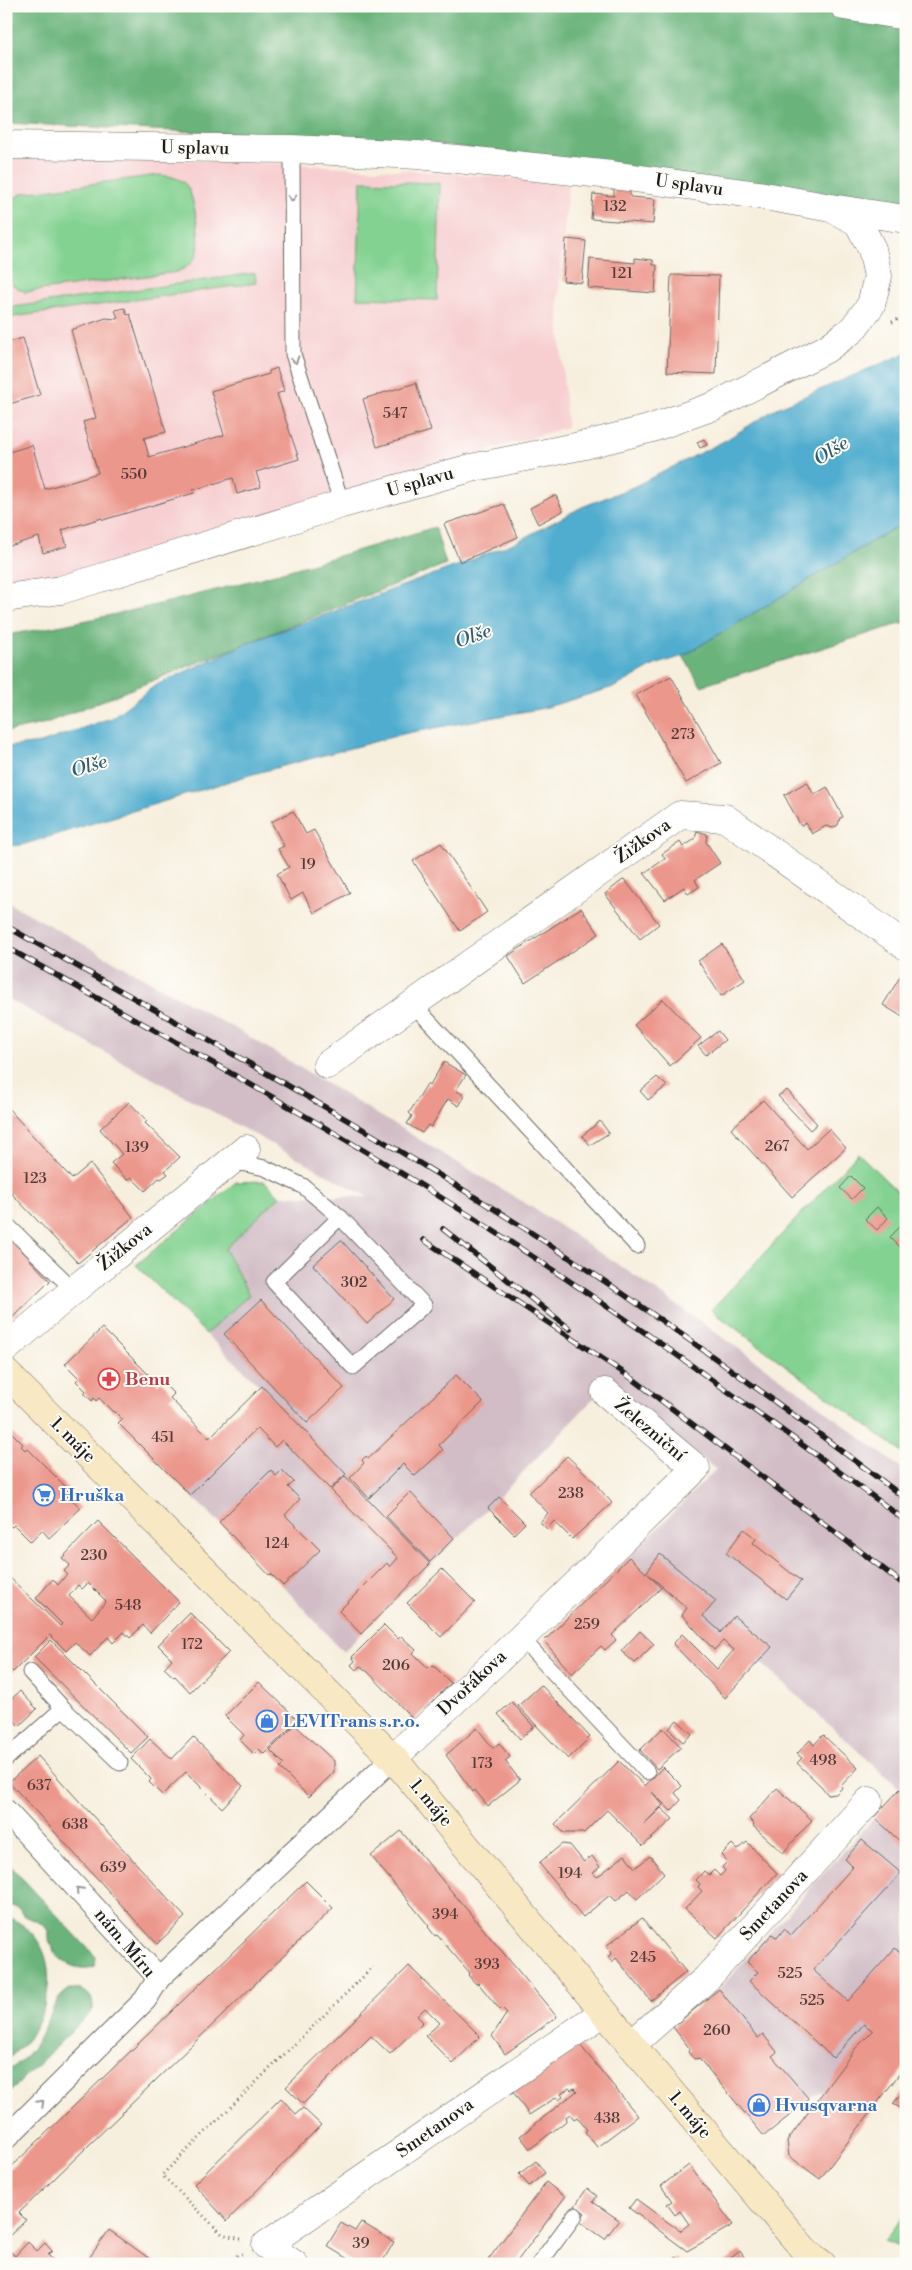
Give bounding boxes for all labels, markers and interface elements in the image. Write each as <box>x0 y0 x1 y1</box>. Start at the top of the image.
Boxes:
street label: U splavu <box>160 136 230 160</box>
street label: U splavu <box>653 169 725 201</box>
one-way arrow <box>287 194 297 202</box>
house number: 132 <box>603 197 627 216</box>
house number: 121 <box>611 264 634 283</box>
one-way arrow <box>290 355 300 364</box>
house number: 547 <box>383 404 408 423</box>
water label: Olše <box>809 431 853 471</box>
street label: U splavu <box>384 461 457 503</box>
house number: 550 <box>121 465 147 484</box>
water label: Olše <box>452 619 494 653</box>
house number: 273 <box>671 725 695 744</box>
water label: Olše <box>68 749 110 783</box>
street label: Žižkova <box>611 813 676 869</box>
house number: 19 <box>300 855 316 874</box>
house number: 267 <box>765 1137 790 1156</box>
house number: 139 <box>125 1138 149 1157</box>
house number: 123 <box>23 1169 47 1188</box>
street label: Žižkova <box>93 1218 158 1276</box>
house number: 302 <box>341 1273 367 1292</box>
pharmacy icon: Benu <box>97 1367 121 1391</box>
place label: Benu <box>125 1368 170 1391</box>
street label: Železniční <box>610 1393 691 1467</box>
street label: 1. máje <box>45 1412 101 1468</box>
house number: 451 <box>151 1428 175 1447</box>
supermarket icon: Hruška <box>32 1483 56 1507</box>
place label: Hruška <box>60 1484 124 1507</box>
house number: 238 <box>558 1484 584 1503</box>
house number: 124 <box>265 1534 289 1553</box>
house number: 230 <box>81 1546 107 1565</box>
house number: 548 <box>115 1596 141 1615</box>
house number: 259 <box>574 1615 600 1634</box>
house number: 172 <box>181 1635 203 1654</box>
street label: Dvořákova <box>433 1645 512 1721</box>
house number: 206 <box>382 1656 410 1675</box>
shop icon: LEVITrans s.r.o. <box>255 1709 279 1733</box>
place label: LEVITrans s.r.o. <box>283 1710 420 1733</box>
house number: 498 <box>809 1751 837 1770</box>
house number: 173 <box>471 1754 493 1773</box>
street label: 1. máje <box>404 1774 458 1832</box>
house number: 637 <box>27 1776 52 1795</box>
house number: 638 <box>62 1815 88 1834</box>
house number: 639 <box>100 1858 126 1877</box>
house number: 194 <box>558 1864 582 1883</box>
street label: Smetanova <box>735 1864 814 1946</box>
one-way arrow <box>76 1887 85 1896</box>
street label: nám. Míru <box>89 1904 161 1983</box>
house number: 394 <box>432 1905 458 1924</box>
house number: 245 <box>630 1948 656 1967</box>
house number: 393 <box>474 1955 500 1974</box>
house number: 525 <box>777 1964 803 1983</box>
house number: 525 <box>799 1991 825 2010</box>
house number: 260 <box>703 2021 731 2040</box>
street label: 1. máje <box>663 2086 717 2144</box>
street label: Smetanova <box>392 2092 479 2163</box>
shop icon: Hvusqvarna <box>747 2093 771 2117</box>
place label: Hvusqvarna <box>775 2094 877 2117</box>
one-way arrow <box>35 2100 44 2109</box>
house number: 438 <box>594 2109 620 2128</box>
house number: 39 <box>352 2234 370 2253</box>

